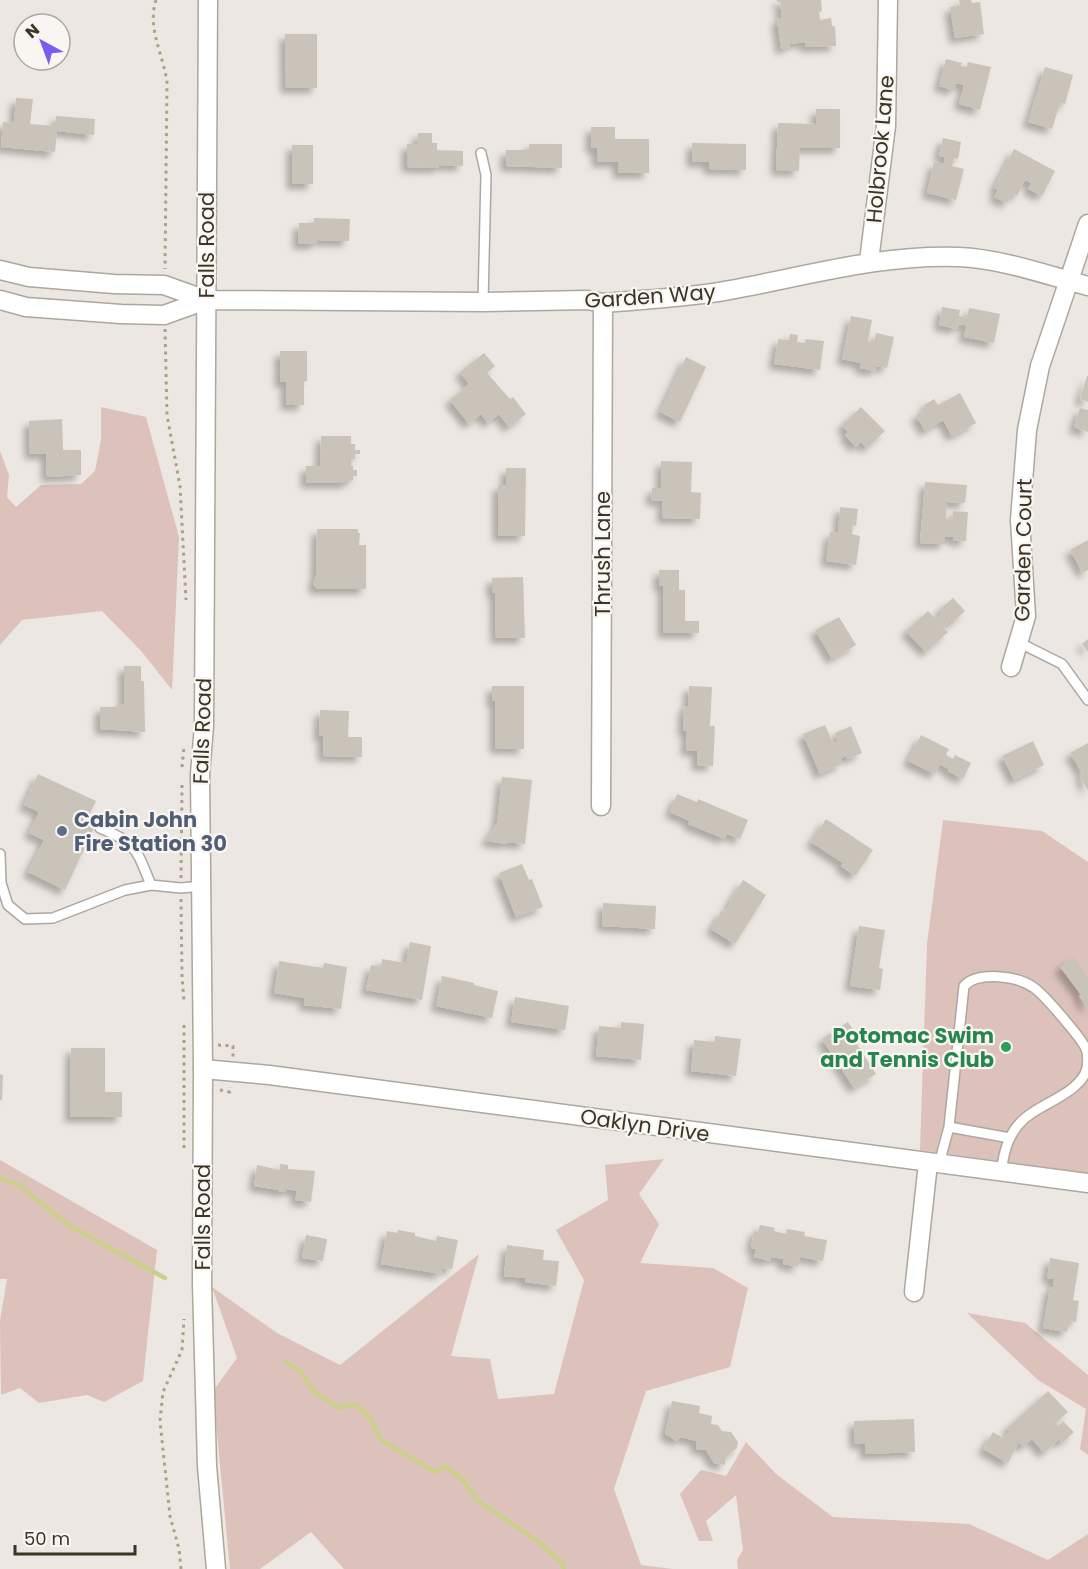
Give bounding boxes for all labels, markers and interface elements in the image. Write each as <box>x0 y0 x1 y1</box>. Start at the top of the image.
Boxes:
north arrow <box>12 12 72 72</box>
text: N <box>20 18 45 44</box>
street label: Holbrook Lane <box>859 74 901 224</box>
street label: Falls Road <box>192 192 221 298</box>
street label: Garden Way <box>584 277 717 315</box>
street label: Garden Court <box>1007 478 1039 622</box>
street label: Thrush Lane <box>588 491 617 617</box>
street label: Falls Road <box>186 677 218 785</box>
place label: Cabin John Fire Station 30 <box>74 805 227 858</box>
marker: Cabin John Fire Station 30 <box>55 824 69 838</box>
place label: Potomac Swim and Tennis Club <box>820 1021 994 1074</box>
marker: Potomac Swim and Tennis Club <box>999 1040 1013 1054</box>
street label: Oaklyn Drive <box>579 1102 711 1148</box>
street label: Falls Road <box>188 1164 217 1270</box>
scale bar <box>15 1518 135 1556</box>
text: 50 m <box>24 1526 70 1551</box>

